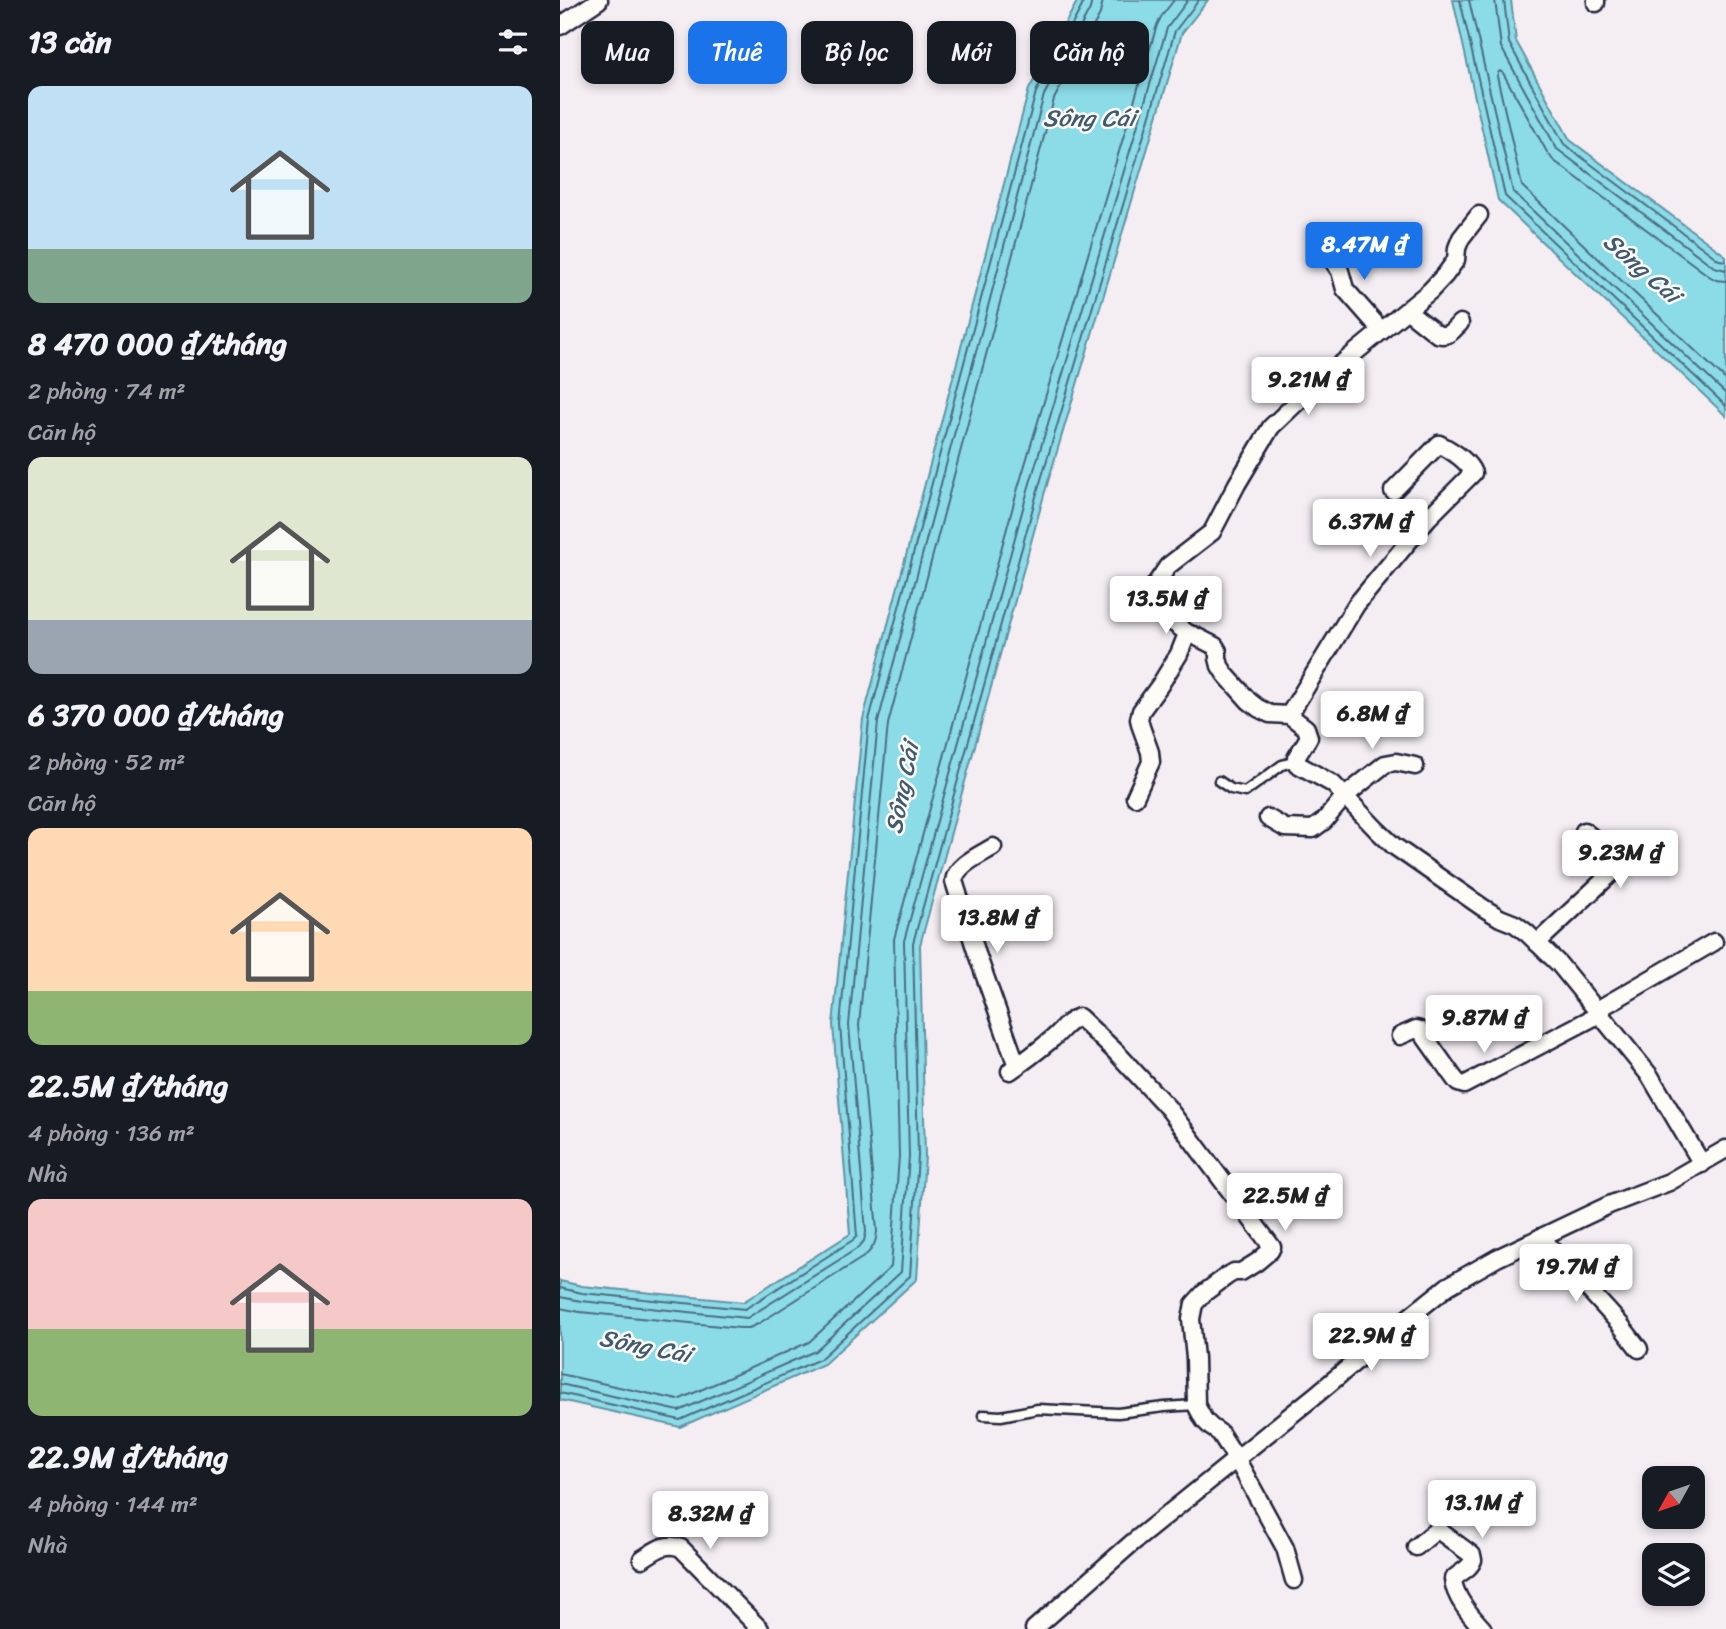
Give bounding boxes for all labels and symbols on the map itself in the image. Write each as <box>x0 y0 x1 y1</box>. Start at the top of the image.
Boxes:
water label: Sông Cái <box>1043 97 1139 139</box>
pin: 8.47M ₫ <box>1299 222 1429 282</box>
water label: Sông Cái <box>1593 222 1694 317</box>
pin: 9.21M ₫ <box>1243 358 1373 417</box>
pin: 6.37M ₫ <box>1305 500 1435 559</box>
pin: 13.5M ₫ <box>1101 576 1231 636</box>
pin: 6.8M ₫ <box>1315 692 1429 751</box>
water label: Sông Cái <box>873 734 932 837</box>
pin: 9.23M ₫ <box>1555 830 1685 890</box>
pin: 13.8M ₫ <box>932 895 1062 955</box>
pin: 9.87M ₫ <box>1419 996 1549 1055</box>
pin: 22.5M ₫ <box>1220 1174 1350 1233</box>
pin: 19.7M ₫ <box>1511 1244 1641 1304</box>
pin: 22.9M ₫ <box>1306 1314 1436 1373</box>
water label: Sông Cái <box>596 1317 699 1376</box>
north arrow <box>1642 1466 1704 1530</box>
pin: 13.1M ₫ <box>1417 1480 1547 1540</box>
pin: 8.32M ₫ <box>645 1492 775 1551</box>

